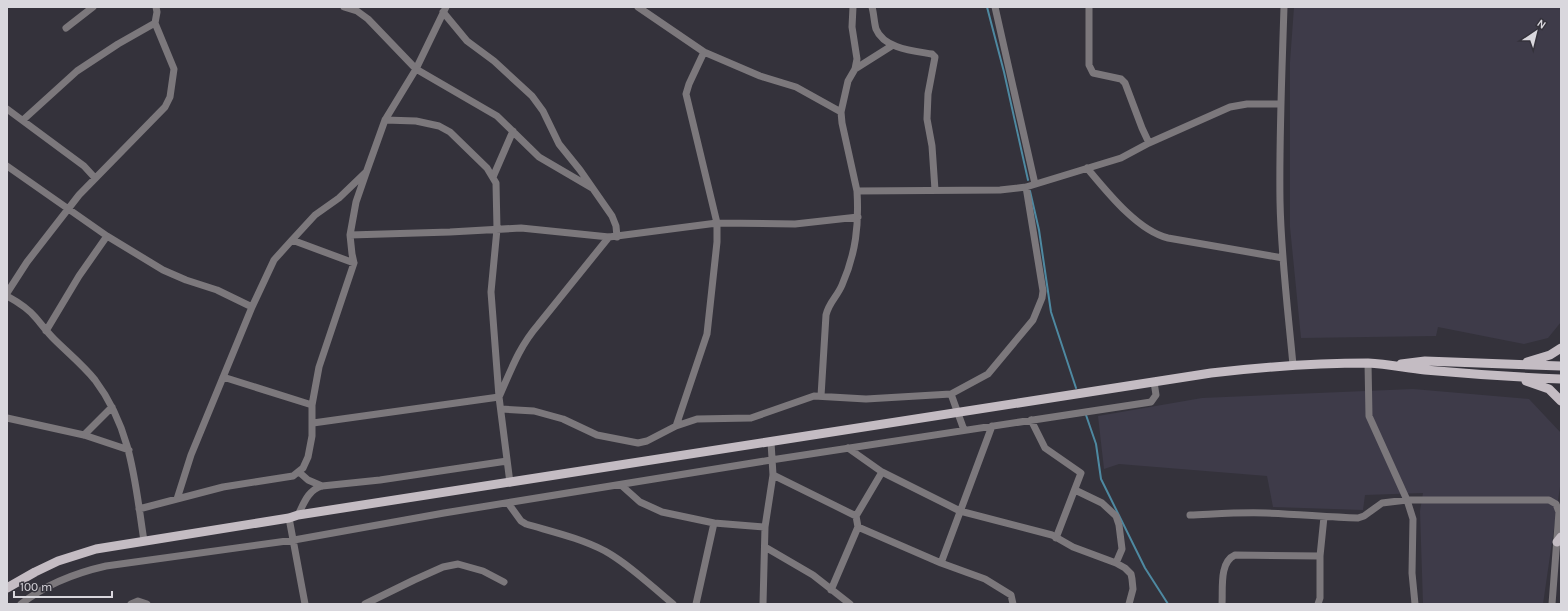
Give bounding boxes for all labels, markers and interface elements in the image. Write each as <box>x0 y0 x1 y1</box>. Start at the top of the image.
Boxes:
north arrow <box>1516 12 1556 52</box>
text: N <box>1534 17 1548 32</box>
scale bar <box>14 573 112 599</box>
text: 100 m <box>20 580 52 594</box>

